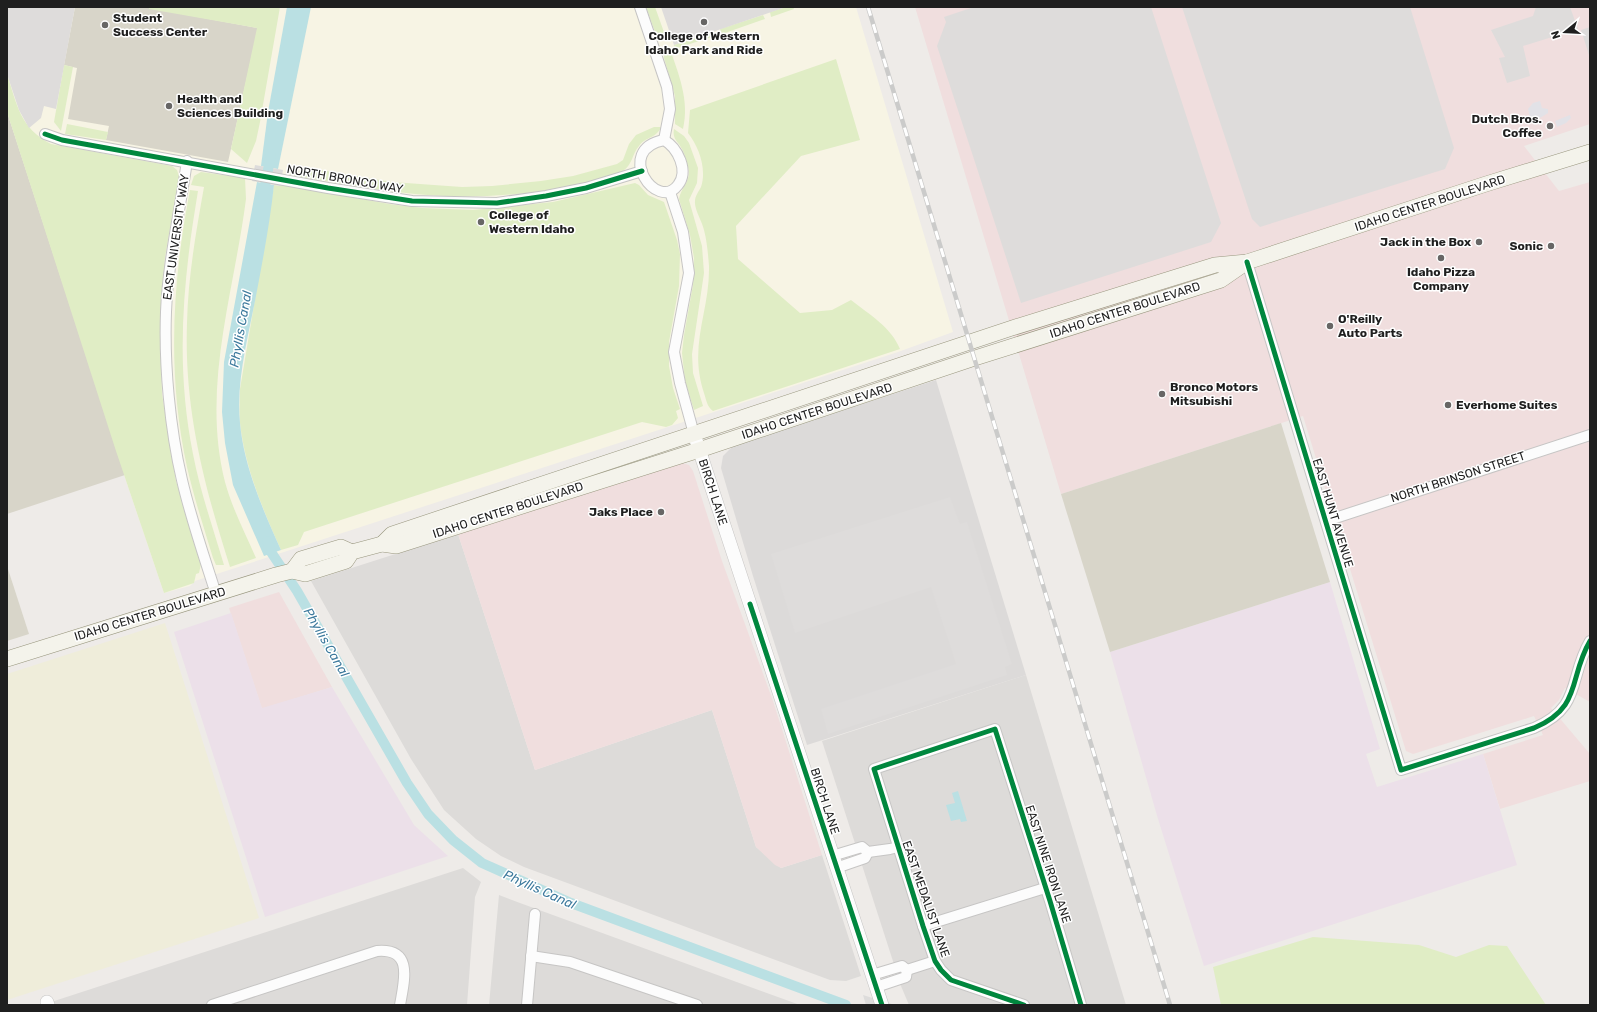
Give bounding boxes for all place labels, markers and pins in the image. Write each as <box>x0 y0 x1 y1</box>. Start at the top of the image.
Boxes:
place label: Student Success Center <box>113 11 208 39</box>
marker: College of Western Idaho Park and Ride <box>699 17 709 27</box>
marker: Student Success Center <box>100 20 110 30</box>
place label: College of Western Idaho Park and Ride <box>645 29 763 57</box>
place label: Health and Sciences Building <box>177 92 283 120</box>
marker: Health and Sciences Building <box>164 101 174 111</box>
place label: Dutch Bros. Coffee <box>1471 112 1542 140</box>
marker: Dutch Bros. Coffee <box>1545 121 1555 131</box>
place label: College of Western Idaho <box>489 208 575 236</box>
marker: College of Western Idaho <box>476 217 486 227</box>
place label: Jack in the Box <box>1380 235 1471 249</box>
marker: Jack in the Box <box>1474 237 1484 247</box>
place label: Sonic <box>1509 239 1543 253</box>
marker: Sonic <box>1546 241 1556 251</box>
marker: Idaho Pizza Company <box>1436 253 1446 263</box>
place label: Idaho Pizza Company <box>1407 265 1475 293</box>
place label: O'Reilly Auto Parts <box>1338 312 1403 340</box>
marker: O'Reilly Auto Parts <box>1325 321 1335 331</box>
place label: Bronco Motors Mitsubishi <box>1170 380 1258 408</box>
marker: Bronco Motors Mitsubishi <box>1157 389 1167 399</box>
place label: Everhome Suites <box>1456 398 1558 412</box>
marker: Everhome Suites <box>1443 400 1453 410</box>
place label: Jaks Place <box>589 505 653 519</box>
marker: Jaks Place <box>656 507 666 517</box>

